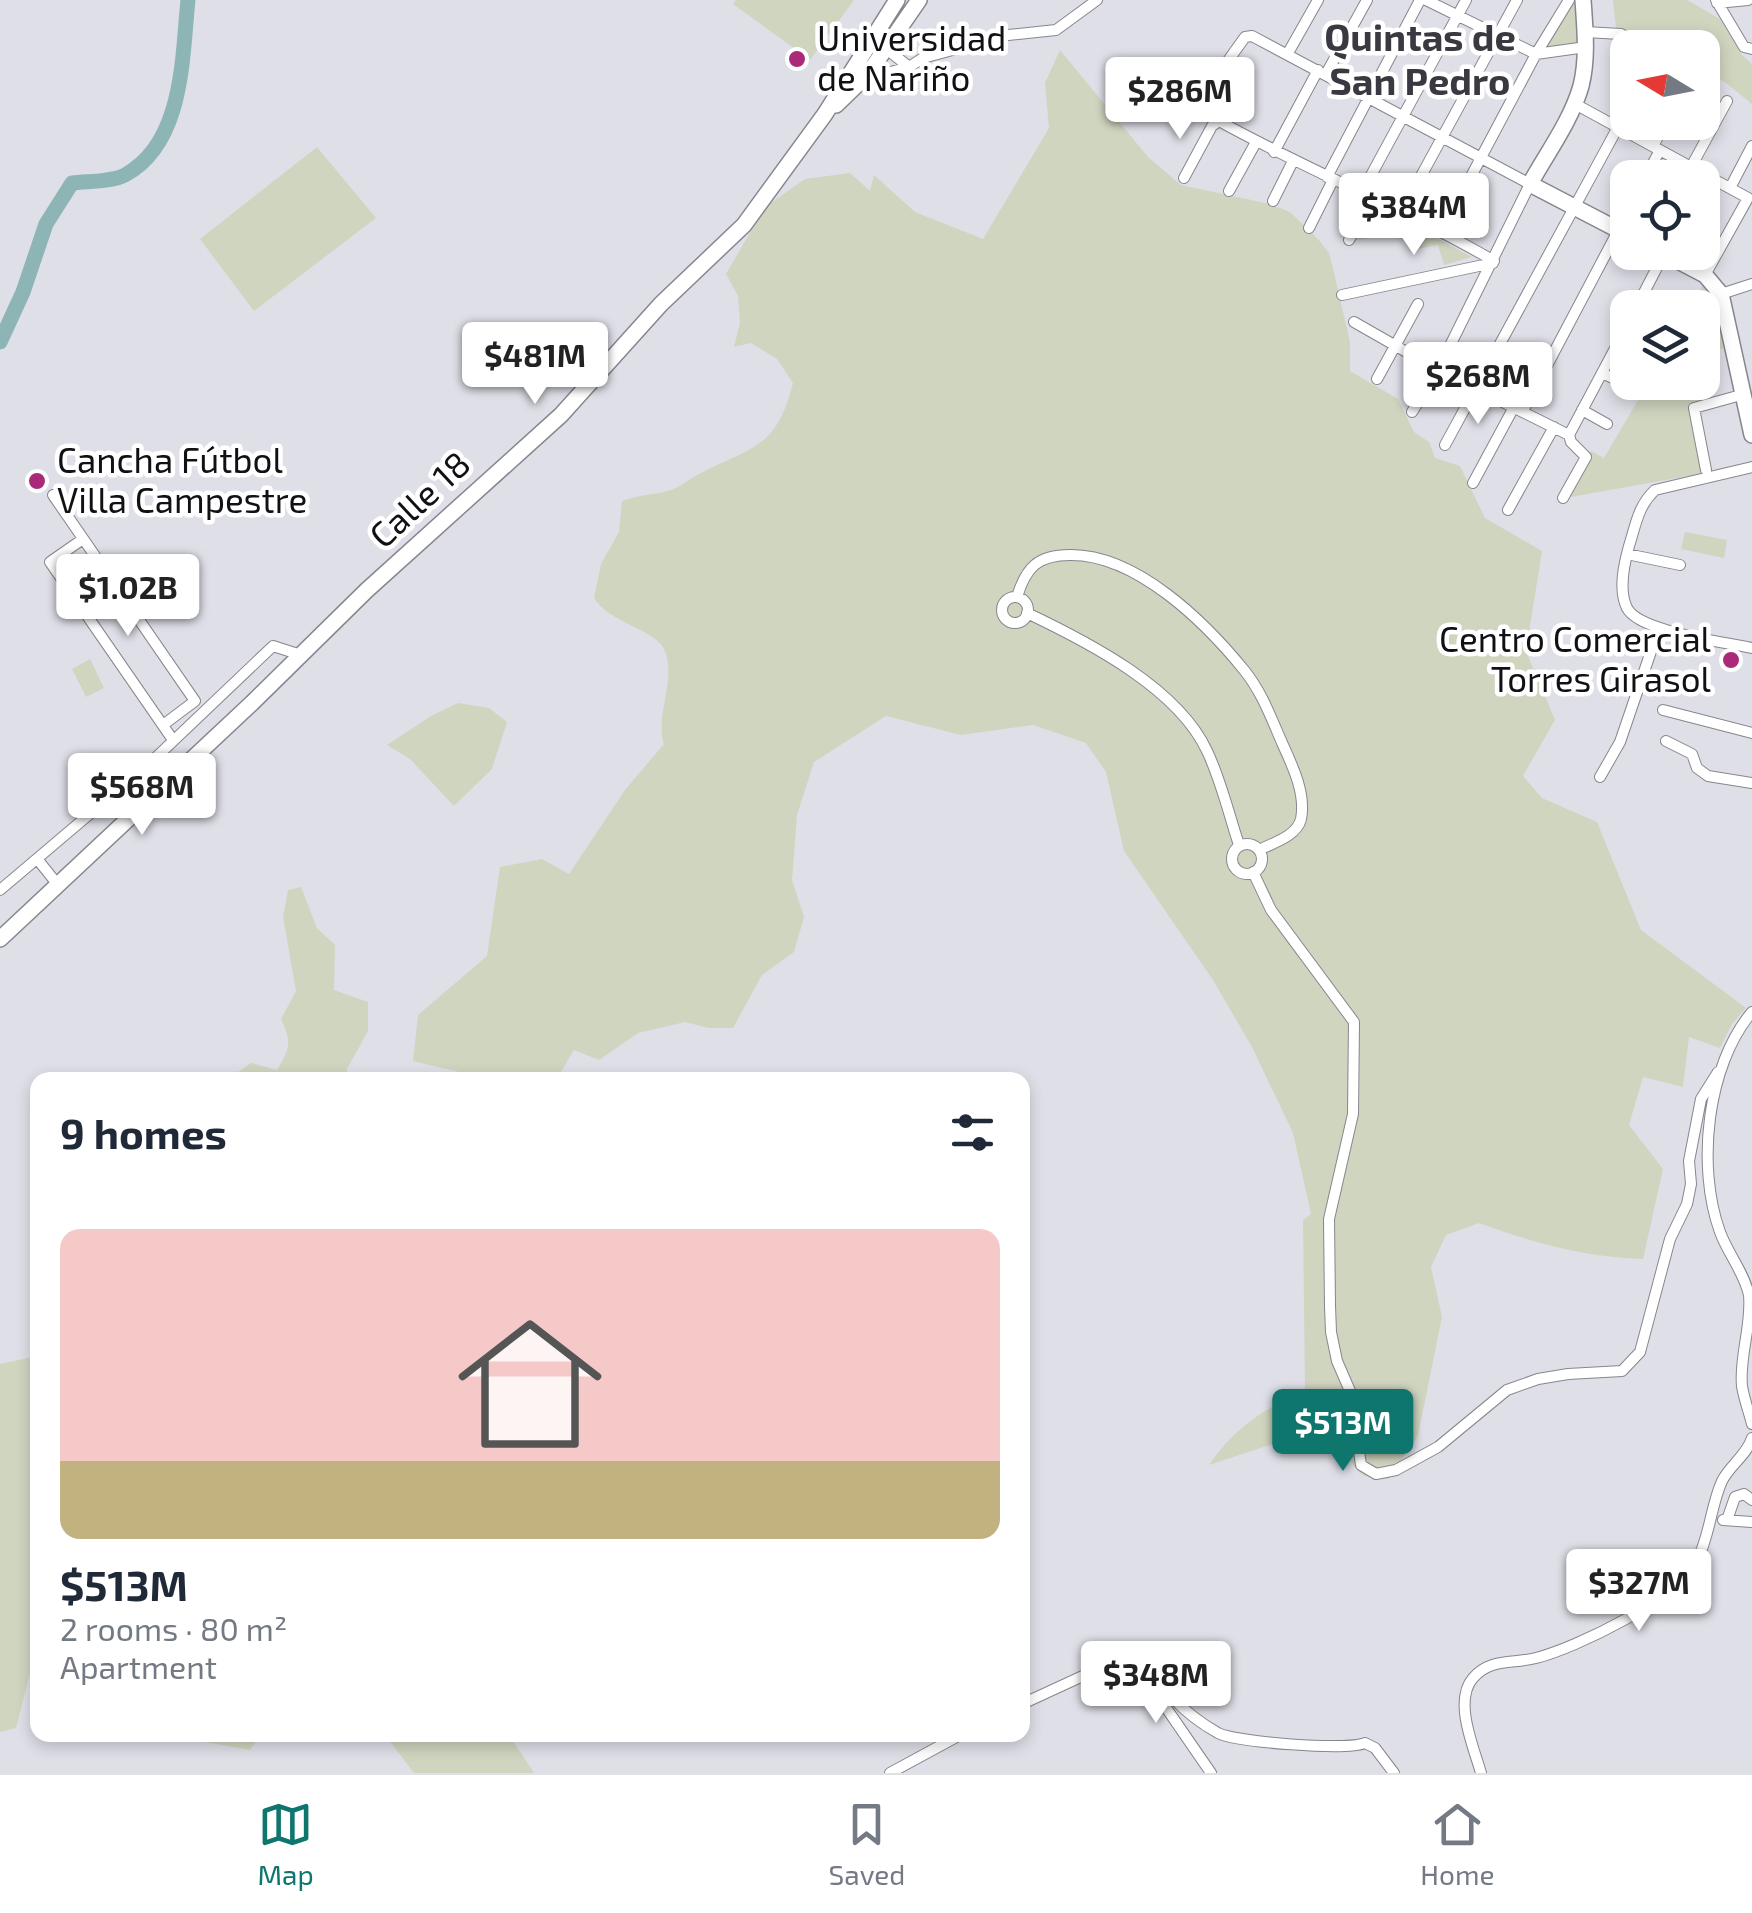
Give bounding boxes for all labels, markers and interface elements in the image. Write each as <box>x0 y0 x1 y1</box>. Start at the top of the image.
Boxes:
district label: Quintas de San Pedro <box>1324 13 1516 103</box>
place label: Universidad de Nariño <box>817 16 1006 98</box>
north arrow <box>1610 30 1720 140</box>
map controls <box>1610 30 1720 400</box>
marker: Universidad de Nariño <box>786 48 808 70</box>
pin: $286M <box>1110 57 1250 142</box>
text: $286M <box>1127 70 1233 108</box>
button: locate <box>1610 160 1720 270</box>
pin: $384M <box>1344 173 1484 258</box>
text: $384M <box>1361 186 1467 224</box>
button: layers <box>1610 290 1720 400</box>
pin: $481M <box>465 322 605 407</box>
text: $481M <box>484 335 586 373</box>
pin: $268M <box>1408 342 1548 427</box>
text: $268M <box>1425 355 1531 393</box>
place label: Cancha Fútbol Villa Campestre <box>57 438 307 520</box>
street label: Calle 18 <box>360 442 477 555</box>
marker: Cancha Fútbol Villa Campestre <box>26 470 48 492</box>
pin: $1.02B <box>47 554 209 639</box>
text: $1.02B <box>78 567 178 605</box>
place label: Centro Comercial Torres Girasol <box>1439 617 1712 699</box>
marker: Centro Comercial Torres Girasol <box>1720 649 1742 671</box>
pin: $568M <box>72 753 212 838</box>
text: $568M <box>90 766 194 804</box>
icon: filters <box>945 1105 1000 1160</box>
text: 9 homes <box>60 1107 227 1157</box>
icon: home <box>440 1294 620 1474</box>
pin: $513M <box>1273 1389 1413 1474</box>
text: $513M <box>1294 1402 1392 1440</box>
pin: $327M <box>1569 1549 1709 1634</box>
text: $513M <box>60 1559 188 1609</box>
text: $327M <box>1588 1562 1690 1600</box>
text: 2 rooms · 80 m² <box>60 1609 287 1647</box>
pin: $348M <box>1086 1641 1226 1726</box>
text: Apartment <box>60 1647 217 1685</box>
text: $348M <box>1103 1654 1209 1692</box>
tab: Map <box>257 1797 314 1891</box>
tab: Saved <box>829 1797 905 1891</box>
tab: Home <box>1420 1797 1495 1891</box>

